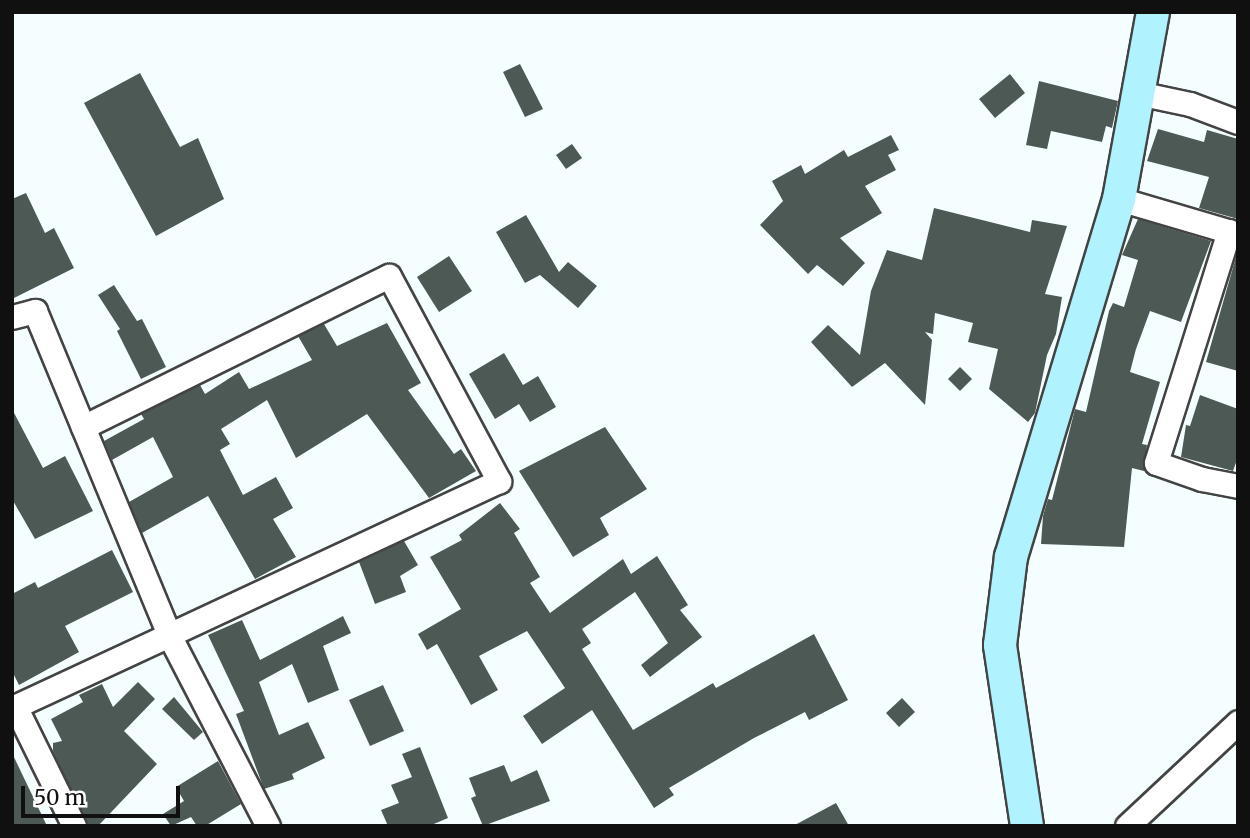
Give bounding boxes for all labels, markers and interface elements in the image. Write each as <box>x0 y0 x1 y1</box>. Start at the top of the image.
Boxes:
scale bar <box>24 772 184 816</box>
text: 50 m <box>34 784 85 811</box>

